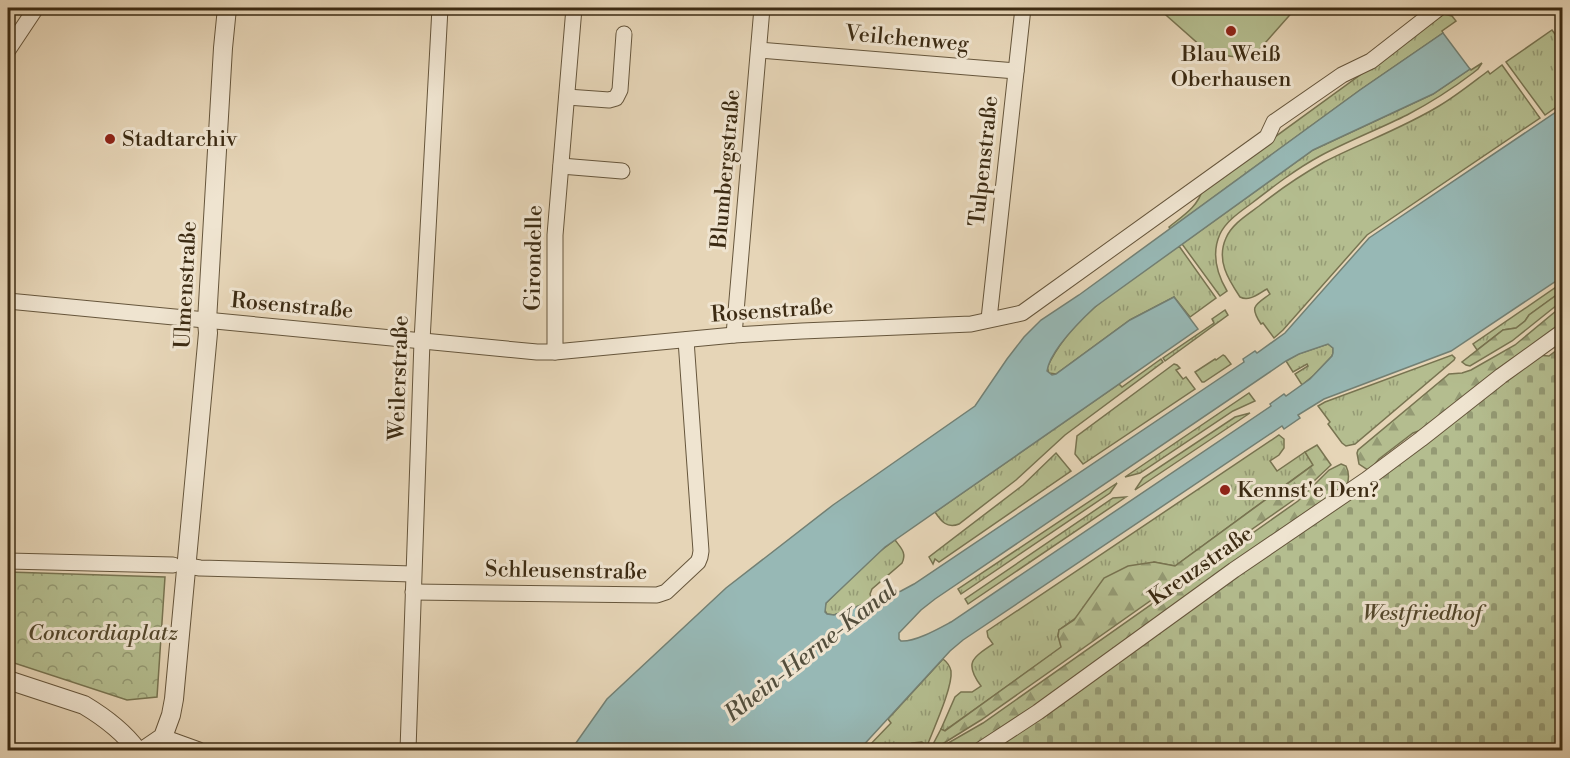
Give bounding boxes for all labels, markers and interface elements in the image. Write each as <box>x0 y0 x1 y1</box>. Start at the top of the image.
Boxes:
street label: Veilchenweg <box>843 20 971 58</box>
marker: Blau Weiß Oberhausen <box>1224 24 1238 38</box>
place label: Blau Weiß Oberhausen <box>1171 41 1291 93</box>
street label: Blumbergstraße <box>706 88 746 251</box>
street label: Tulpenstraße <box>964 94 1004 228</box>
place label: Stadtarchiv <box>122 126 238 153</box>
marker: Stadtarchiv <box>103 132 117 146</box>
street label: Girondelle <box>520 205 548 311</box>
street label: Ulmenstraße <box>169 220 203 350</box>
street label: Rosenstraße <box>230 287 354 325</box>
street label: Rosenstraße <box>710 293 834 329</box>
street label: Weilerstraße <box>383 315 415 442</box>
place label: Kennst'e Den? <box>1237 477 1379 504</box>
marker: Kennst'e Den? <box>1218 483 1232 497</box>
street label: Kreuzstraße <box>1144 520 1258 612</box>
street label: Schleusenstraße <box>485 556 647 586</box>
water label: Rhein-Herne-Kanal <box>718 575 904 730</box>
park label: Westfriedhof <box>1362 600 1487 627</box>
park label: Concordiaplatz <box>28 620 178 647</box>

